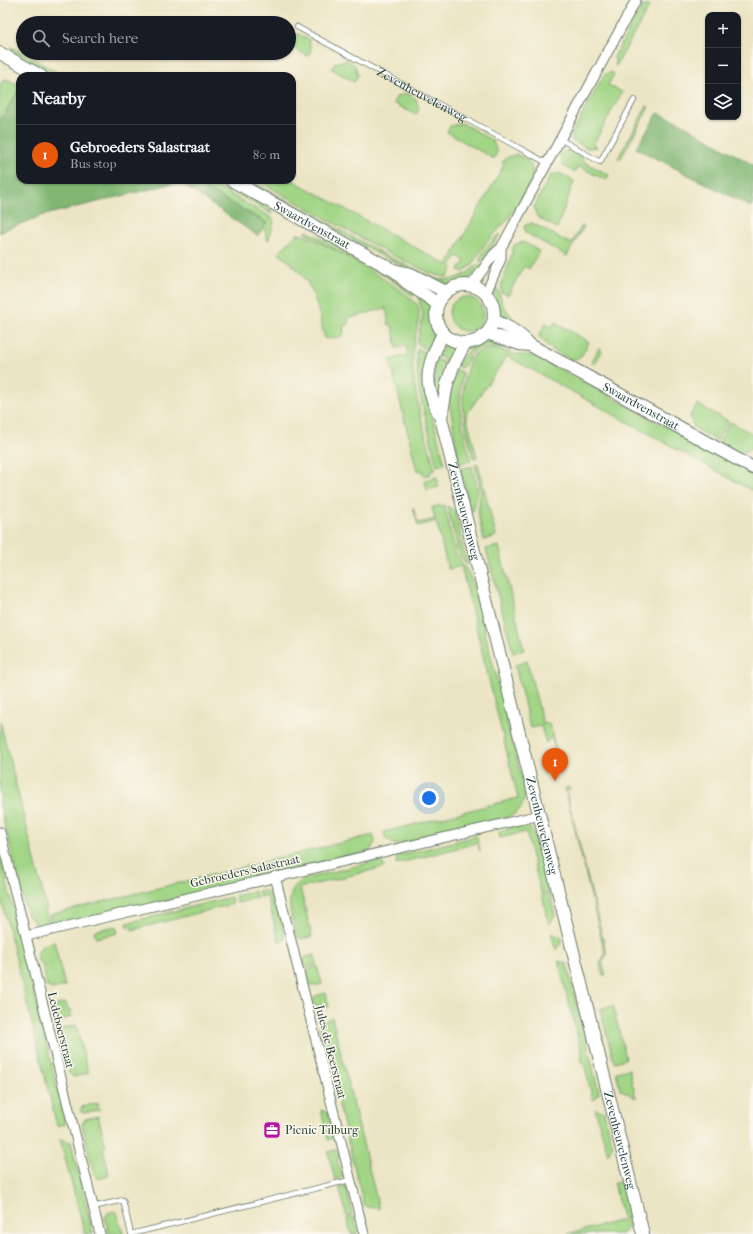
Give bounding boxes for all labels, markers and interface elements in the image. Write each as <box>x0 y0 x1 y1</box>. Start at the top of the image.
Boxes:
map controls <box>705 12 741 120</box>
button: + <box>705 12 741 48</box>
search box <box>16 16 296 60</box>
icon: search <box>30 27 52 49</box>
text: Search here <box>62 29 138 47</box>
button: − <box>705 48 741 84</box>
street label: Zevenheuvelenweg <box>374 65 470 125</box>
button: layers <box>705 84 741 120</box>
text: Nearby <box>32 88 86 108</box>
text: Gebroeders Salastraat <box>70 138 210 156</box>
text: 1 <box>43 147 47 162</box>
text: 80 m <box>253 147 280 162</box>
text: Bus stop <box>70 156 116 171</box>
street label: Swaardvenstraat <box>272 198 354 252</box>
street label: Swaardvenstraat <box>600 380 682 433</box>
street label: Zevenheuvelenweg <box>445 461 483 562</box>
pin: 1 <box>542 748 568 781</box>
street label: Zevenheuvelenweg <box>523 775 561 877</box>
your location <box>419 788 439 808</box>
street label: Gebroeders Salastraat <box>189 851 302 890</box>
street label: Ledeboerstraat <box>45 990 77 1070</box>
street label: Jules de Beerstraat <box>312 1003 350 1101</box>
street label: Zevenheuvelenweg <box>601 1090 639 1191</box>
office icon: Picnic Tilburg <box>262 1120 282 1140</box>
place label: Picnic Tilburg <box>285 1123 359 1137</box>

